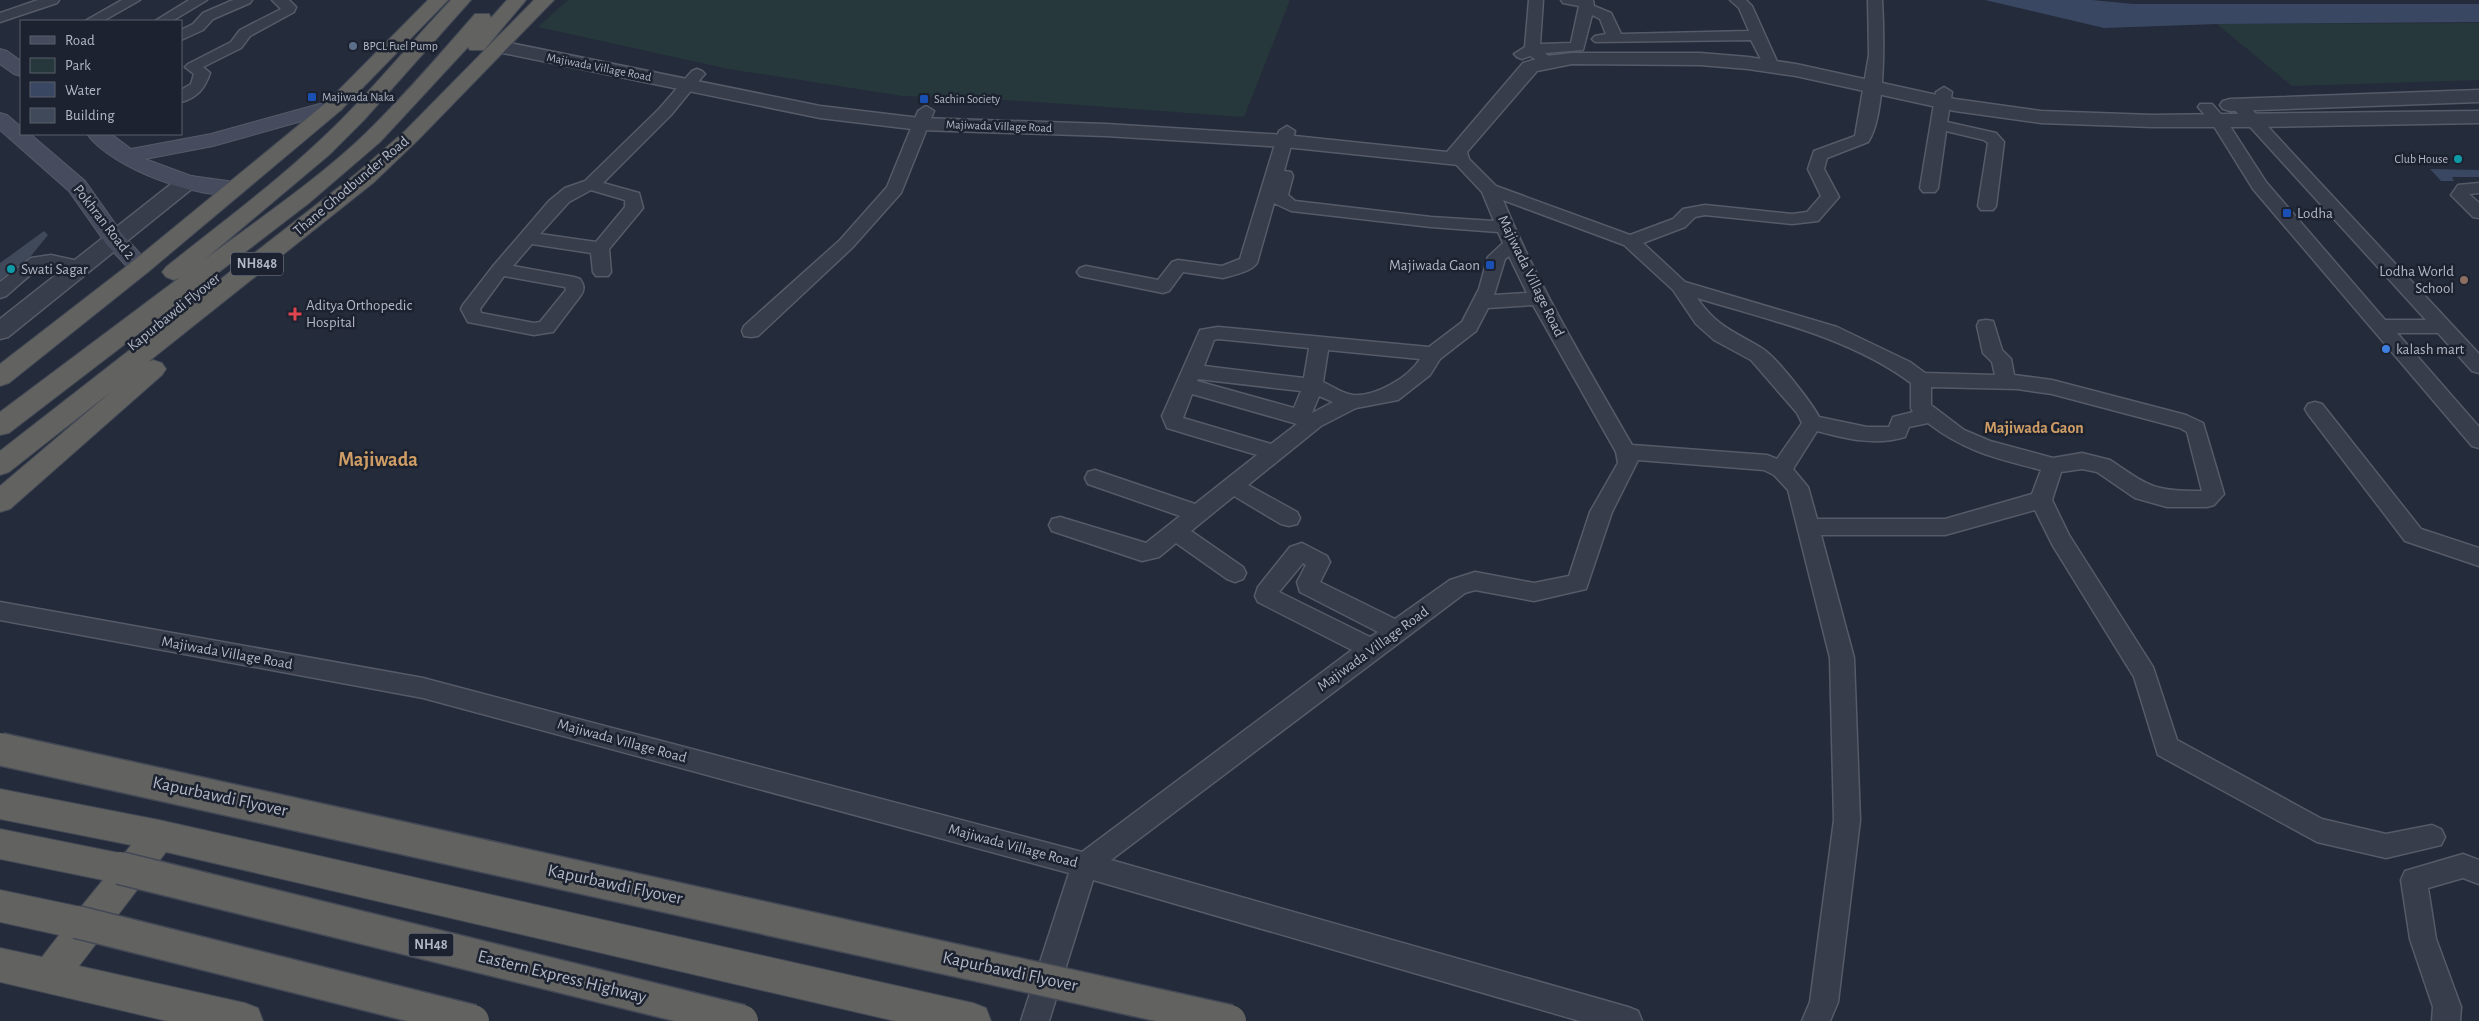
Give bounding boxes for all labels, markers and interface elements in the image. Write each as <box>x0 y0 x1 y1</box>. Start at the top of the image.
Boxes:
legend <box>20 20 182 135</box>
text: Road <box>65 33 95 48</box>
marker: BPCL Fuel Pump <box>347 40 359 52</box>
place label: BPCL Fuel Pump <box>363 40 438 52</box>
street label: Majiwada Village Road <box>545 51 652 84</box>
text: Park <box>65 58 91 73</box>
text: Water <box>65 83 101 98</box>
marker: Majiwada Naka <box>306 91 318 103</box>
place label: Majiwada Naka <box>322 91 395 104</box>
marker: Sachin Society <box>918 93 930 105</box>
place label: Sachin Society <box>934 93 1000 106</box>
text: Building <box>65 108 115 123</box>
street label: Majiwada Village Road <box>946 118 1052 135</box>
street label: Thane Ghodbunder Road <box>290 133 412 239</box>
place label: Club House <box>2395 153 2448 165</box>
marker: Club House <box>2452 153 2464 165</box>
street label: Pokhran Road 2 <box>70 182 138 262</box>
place label: Lodha <box>2297 206 2333 221</box>
marker: Lodha <box>2281 207 2293 219</box>
street label: Majiwada Village Road <box>1495 213 1567 339</box>
road number: NH848 <box>231 252 283 276</box>
place label: Majiwada Gaon <box>1389 258 1480 273</box>
marker: Majiwada Gaon <box>1484 259 1496 271</box>
place label: Swati Sagar <box>21 262 88 277</box>
marker: Swati Sagar <box>5 263 17 275</box>
place label: Lodha World School <box>2379 264 2454 296</box>
street label: Kapurbawdi Flyover <box>125 270 223 354</box>
marker: Lodha World School <box>2458 274 2470 286</box>
place label: Aditya Orthopedic Hospital <box>306 298 412 330</box>
marker: Aditya Orthopedic Hospital <box>288 307 302 321</box>
place label: kalash mart <box>2396 342 2465 357</box>
marker: kalash mart <box>2380 343 2392 355</box>
district label: Majiwada Gaon <box>1984 420 2084 437</box>
district label: Majiwada <box>338 450 418 470</box>
street label: Majiwada Village Road <box>1315 604 1431 694</box>
street label: Majiwada Village Road <box>160 634 294 672</box>
street label: Majiwada Village Road <box>556 717 688 766</box>
street label: Kapurbawdi Flyover <box>151 774 289 820</box>
street label: Majiwada Village Road <box>947 822 1079 871</box>
street label: Kapurbawdi Flyover <box>546 862 684 908</box>
road number: NH48 <box>408 934 454 956</box>
street label: Eastern Express Highway <box>476 947 648 1007</box>
street label: Kapurbawdi Flyover <box>941 949 1079 995</box>

